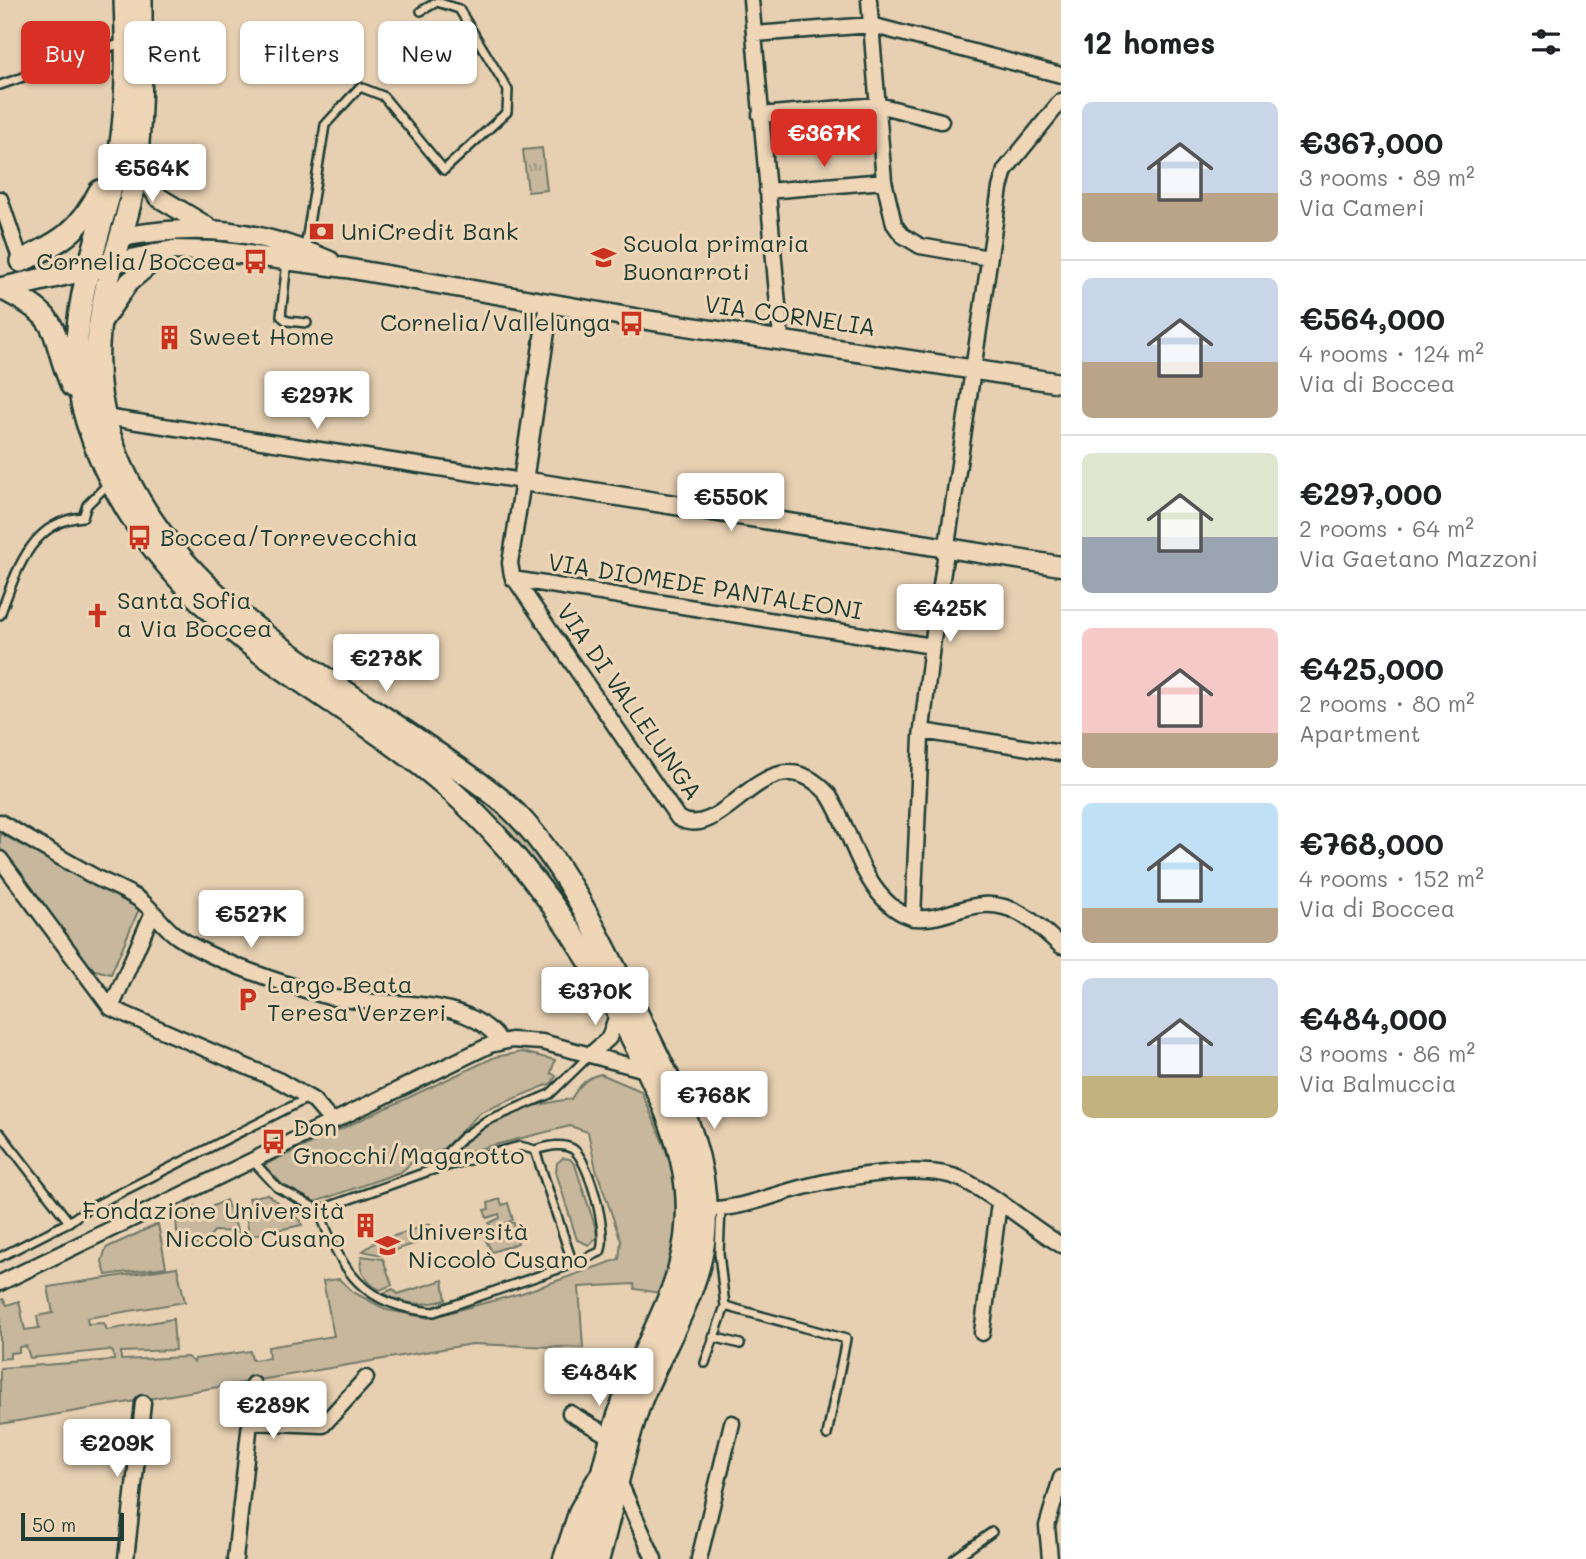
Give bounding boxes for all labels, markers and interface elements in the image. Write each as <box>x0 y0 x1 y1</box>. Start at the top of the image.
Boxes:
chip: Buy <box>21 21 110 84</box>
chip: Rent <box>124 21 226 84</box>
chip: Filters <box>240 21 364 84</box>
chip: New <box>378 21 477 84</box>
text: 12 homes <box>1082 22 1215 62</box>
icon: filters <box>1527 23 1565 61</box>
pin: €367K <box>775 110 873 169</box>
text: €367K <box>787 117 861 147</box>
text: €367,000 <box>1299 122 1443 162</box>
icon: home <box>1138 130 1222 214</box>
pin: €564K <box>103 144 201 204</box>
text: €564K <box>114 152 190 182</box>
text: 3 rooms · 89 m² <box>1299 162 1475 192</box>
text: Via Cameri <box>1299 192 1424 222</box>
place label: UniCredit Bank <box>341 215 518 246</box>
bank icon: UniCredit Bank <box>307 218 335 246</box>
place label: Scuola primaria Buonarroti <box>623 227 809 286</box>
school or university icon: Scuola primaria Buonarroti <box>589 244 617 272</box>
place label: Cornelia/Boccea <box>36 245 236 276</box>
bus stop icon: Cornelia/Boccea <box>242 248 270 276</box>
street label: VIA CORNELIA <box>702 287 878 342</box>
text: €564,000 <box>1299 298 1445 338</box>
place label: Cornelia/Vallelunga <box>380 306 611 337</box>
icon: home <box>1138 306 1222 390</box>
bus stop icon: Cornelia/Vallelunga <box>617 309 645 337</box>
place label: Sweet Home <box>189 320 334 351</box>
building icon: Sweet Home <box>155 323 183 351</box>
text: 4 rooms · 124 m² <box>1299 338 1484 368</box>
text: Via di Boccea <box>1299 368 1455 398</box>
pin: €297K <box>268 372 366 431</box>
text: €297K <box>280 379 354 409</box>
text: €297,000 <box>1299 473 1442 513</box>
pin: €550K <box>682 474 780 533</box>
text: €550K <box>693 481 769 511</box>
icon: home <box>1138 481 1222 565</box>
text: 2 rooms · 64 m² <box>1299 513 1474 543</box>
place label: Boccea/Torrevecchia <box>160 521 418 552</box>
bus stop icon: Boccea/Torrevecchia <box>126 524 154 552</box>
text: Via Gaetano Mazzoni <box>1299 543 1538 573</box>
street label: VIA DIOMEDE PANTALEONI <box>546 545 865 626</box>
place label: Santa Sofia a Via Boccea <box>117 584 272 643</box>
pin: €425K <box>901 584 999 644</box>
text: €425K <box>913 592 987 622</box>
street label: VIA DI VALLELUNGA <box>551 597 710 805</box>
church icon: Santa Sofia a Via Boccea <box>83 601 111 629</box>
pin: €278K <box>337 634 435 694</box>
text: €278K <box>349 642 423 672</box>
text: €425,000 <box>1299 648 1444 688</box>
icon: home <box>1138 656 1222 740</box>
text: 2 rooms · 80 m² <box>1299 688 1475 718</box>
text: Apartment <box>1299 718 1421 748</box>
text: €768,000 <box>1299 823 1444 863</box>
icon: home <box>1138 831 1222 915</box>
text: 4 rooms · 152 m² <box>1299 863 1484 893</box>
pin: €527K <box>202 890 300 950</box>
text: Via di Boccea <box>1299 893 1455 923</box>
text: €527K <box>215 898 287 928</box>
place label: Largo Beata Teresa Verzeri <box>267 968 446 1027</box>
pin: €370K <box>546 968 644 1027</box>
text: €370K <box>557 975 633 1005</box>
parking icon: Largo Beata Teresa Verzeri <box>233 985 261 1013</box>
text: €484,000 <box>1299 998 1447 1038</box>
icon: home <box>1138 1006 1222 1090</box>
text: 3 rooms · 86 m² <box>1299 1038 1475 1068</box>
text: Via Balmuccia <box>1299 1068 1456 1098</box>
pin: €768K <box>665 1072 763 1131</box>
text: €768K <box>677 1079 751 1109</box>
place label: Don Gnocchi/Magarotto <box>293 1111 525 1170</box>
bus stop icon: Don Gnocchi/Magarotto <box>259 1128 287 1156</box>
place label: Fondazione Università Niccolò Cusano <box>82 1194 345 1253</box>
building icon: Fondazione Università Niccolò Cusano <box>351 1211 379 1239</box>
place label: Università Niccolò Cusano <box>408 1215 588 1274</box>
school or university icon: Università Niccolò Cusano <box>374 1232 402 1260</box>
pin: €484K <box>550 1348 648 1408</box>
text: €484K <box>560 1356 638 1386</box>
pin: €289K <box>224 1382 322 1441</box>
text: €289K <box>236 1389 310 1419</box>
pin: €209K <box>68 1420 166 1479</box>
text: €209K <box>79 1427 155 1457</box>
scale bar <box>21 1510 124 1542</box>
text: 50 m <box>32 1512 76 1537</box>

